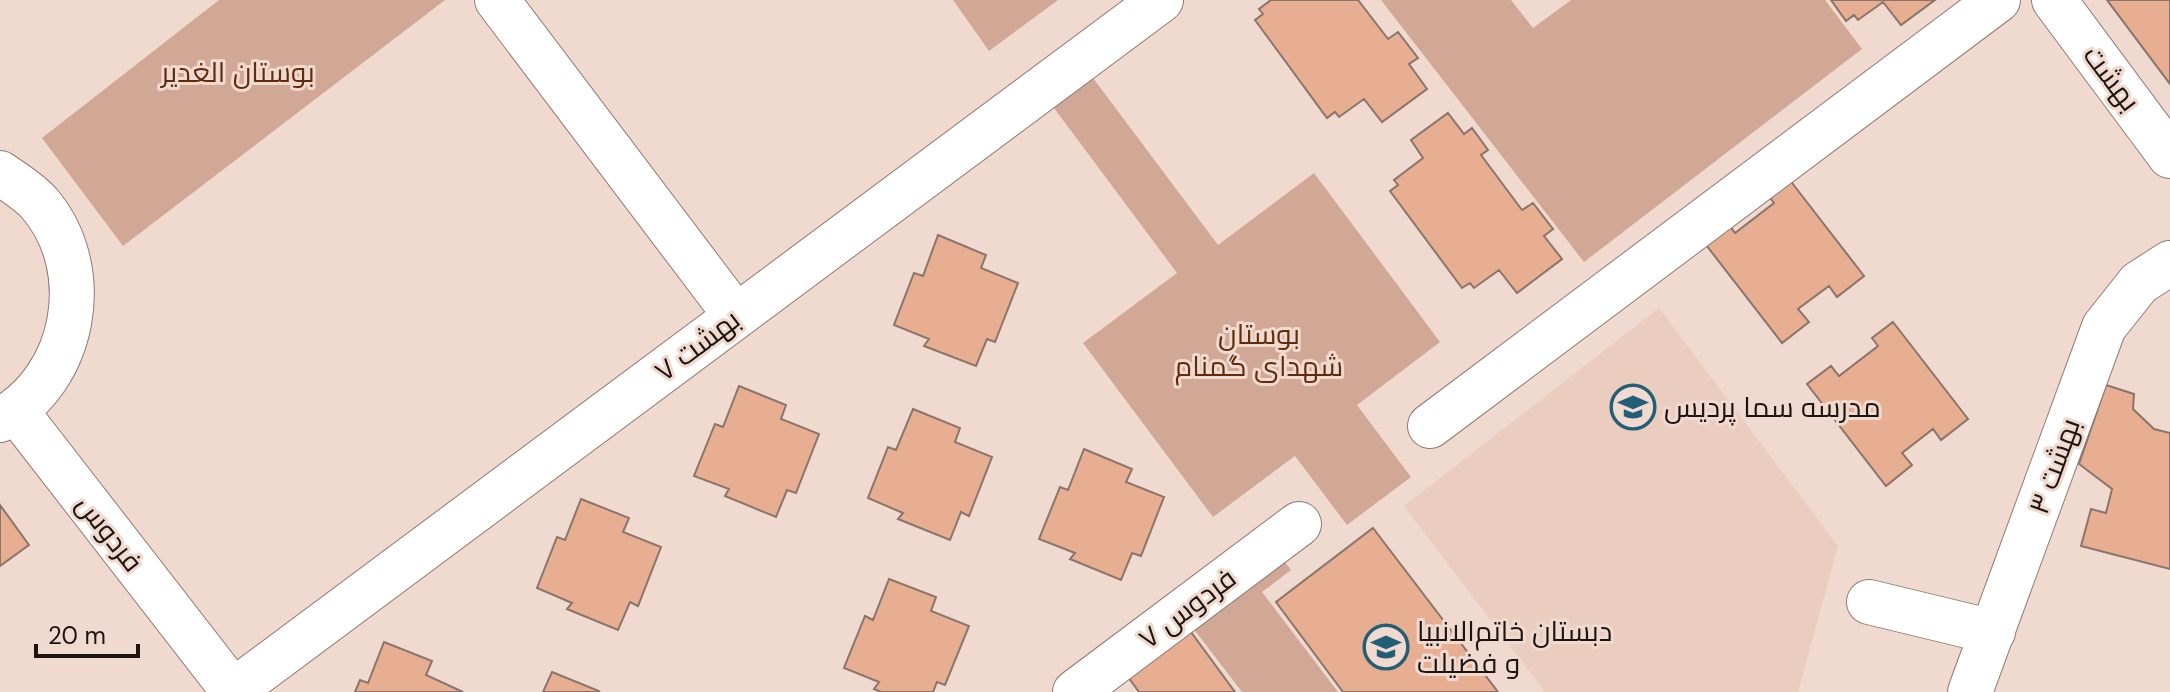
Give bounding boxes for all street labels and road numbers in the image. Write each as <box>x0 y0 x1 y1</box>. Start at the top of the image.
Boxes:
street label: بهشت <box>2075 38 2148 119</box>
street label: بهشت ۷ <box>647 301 748 390</box>
street label: بهشت ۳ <box>2020 413 2089 519</box>
street label: فردوس <box>68 487 151 579</box>
street label: فردوس ۷ <box>1131 560 1244 657</box>

